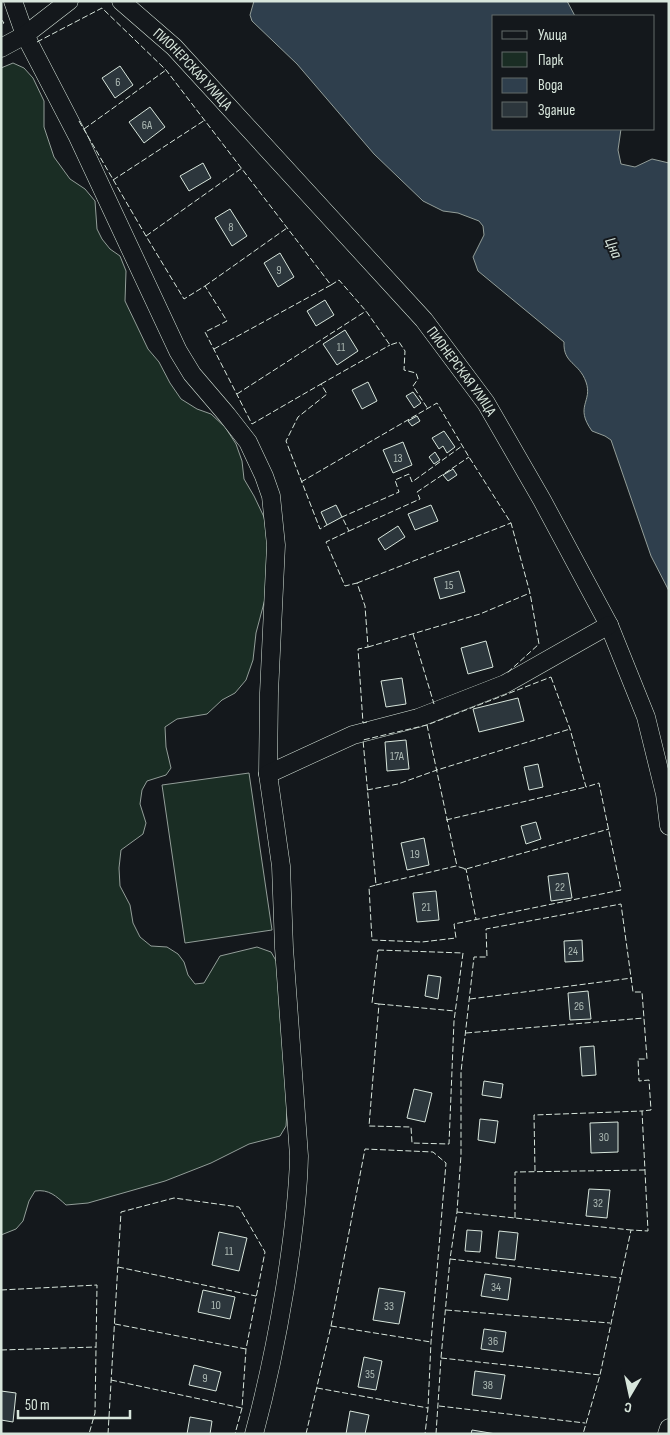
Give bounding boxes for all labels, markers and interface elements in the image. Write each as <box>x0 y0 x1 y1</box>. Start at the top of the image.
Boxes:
legend <box>492 15 655 130</box>
street label: ПИОНЕРСКАЯ УЛИЦА <box>149 24 237 114</box>
text: Улица <box>538 26 567 45</box>
text: Парк <box>538 51 564 70</box>
house number: 6 <box>115 75 121 90</box>
text: Вода <box>538 76 563 95</box>
text: Здание <box>538 101 575 120</box>
house number: 6А <box>142 118 153 133</box>
house number: 8 <box>228 220 234 235</box>
water label: Цна <box>600 235 626 262</box>
house number: 9 <box>276 263 282 278</box>
street label: ПИОНЕРСКАЯ УЛИЦА <box>423 323 501 420</box>
house number: 11 <box>337 340 346 355</box>
house number: 13 <box>393 451 403 466</box>
house number: 15 <box>444 578 454 593</box>
house number: 17А <box>390 749 405 764</box>
house number: 19 <box>410 847 420 862</box>
house number: 22 <box>555 880 565 895</box>
house number: 21 <box>421 900 431 915</box>
house number: 24 <box>568 944 578 959</box>
house number: 26 <box>574 999 584 1014</box>
house number: 30 <box>599 1130 609 1145</box>
house number: 32 <box>593 1196 603 1211</box>
house number: 11 <box>225 1244 234 1259</box>
house number: 34 <box>491 1280 501 1295</box>
house number: 10 <box>211 1298 221 1313</box>
house number: 33 <box>384 1299 394 1314</box>
house number: 36 <box>488 1334 498 1349</box>
house number: 35 <box>365 1367 375 1382</box>
north arrow <box>605 1370 655 1420</box>
house number: 9 <box>202 1371 208 1386</box>
house number: 38 <box>483 1378 493 1393</box>
scale bar <box>18 1388 130 1420</box>
text: 50 m <box>25 1396 50 1415</box>
text: С <box>623 1398 633 1416</box>

